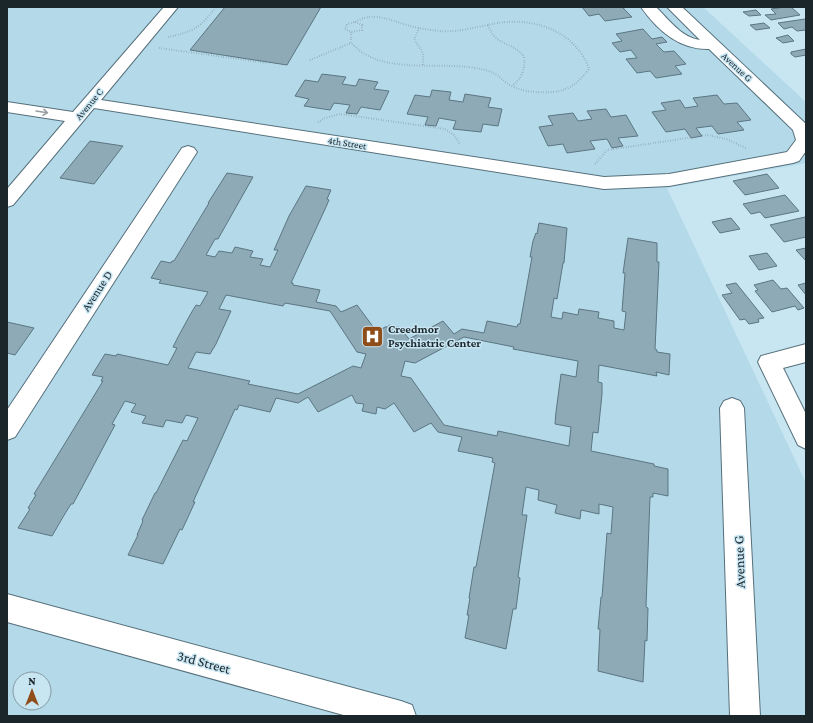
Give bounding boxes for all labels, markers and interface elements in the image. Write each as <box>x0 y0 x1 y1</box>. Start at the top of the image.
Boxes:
street label: Avenue G <box>719 50 755 84</box>
street label: Avenue C <box>73 86 105 122</box>
one-way arrow <box>35 108 48 116</box>
street label: 4th Street <box>327 135 368 152</box>
street label: Avenue D <box>79 268 115 314</box>
place label: Creedmor Psychiatric Center <box>388 322 481 350</box>
hospital icon: Creedmor Psychiatric Center <box>359 323 385 349</box>
street label: Avenue G <box>730 535 748 589</box>
street label: 3rd Street <box>176 647 233 677</box>
north arrow <box>12 671 52 711</box>
text: N <box>28 675 36 687</box>

